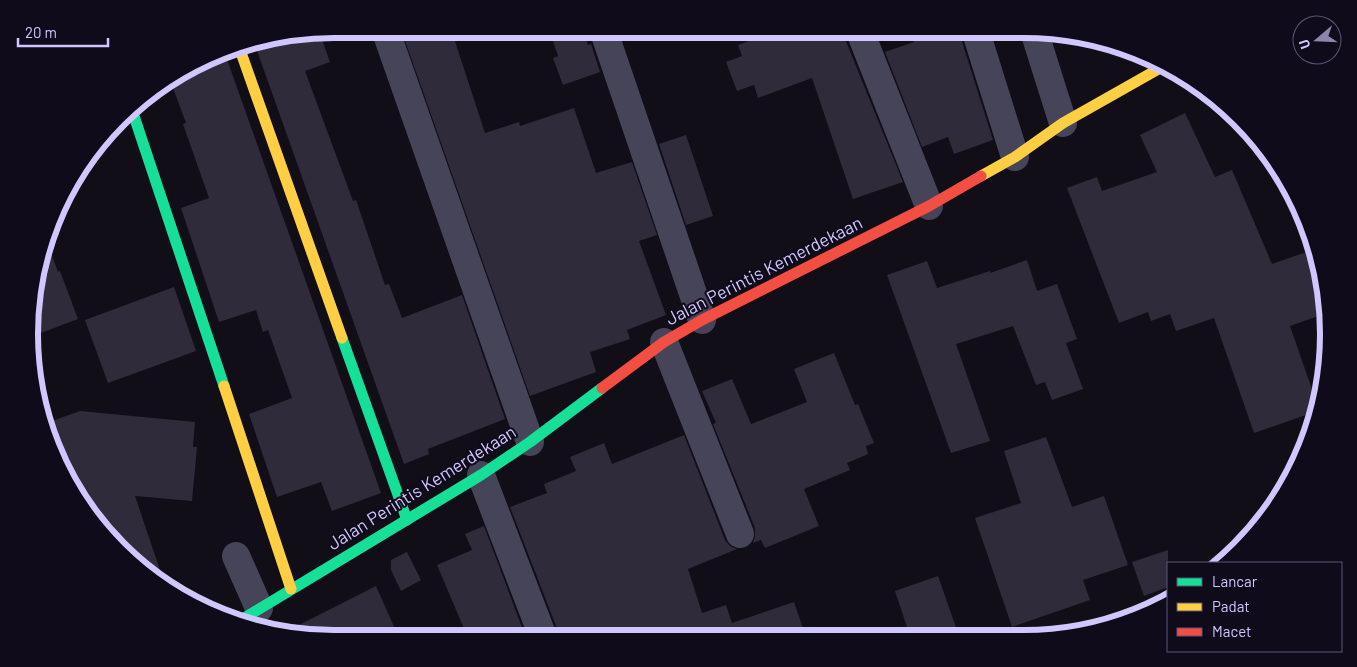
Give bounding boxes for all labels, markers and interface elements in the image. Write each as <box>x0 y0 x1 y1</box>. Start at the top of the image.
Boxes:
scale bar <box>18 15 108 47</box>
north arrow <box>1292 15 1342 65</box>
text: 20 m <box>25 23 57 41</box>
text: U <box>1295 37 1314 51</box>
street label: Jalan Perintis Kemerdekaan <box>661 211 866 329</box>
street label: Jalan Perintis Kemerdekaan <box>323 420 520 554</box>
legend <box>1167 562 1342 652</box>
text: Lancar <box>1212 572 1258 590</box>
text: Padat <box>1212 597 1250 615</box>
text: Macet <box>1212 622 1252 640</box>

